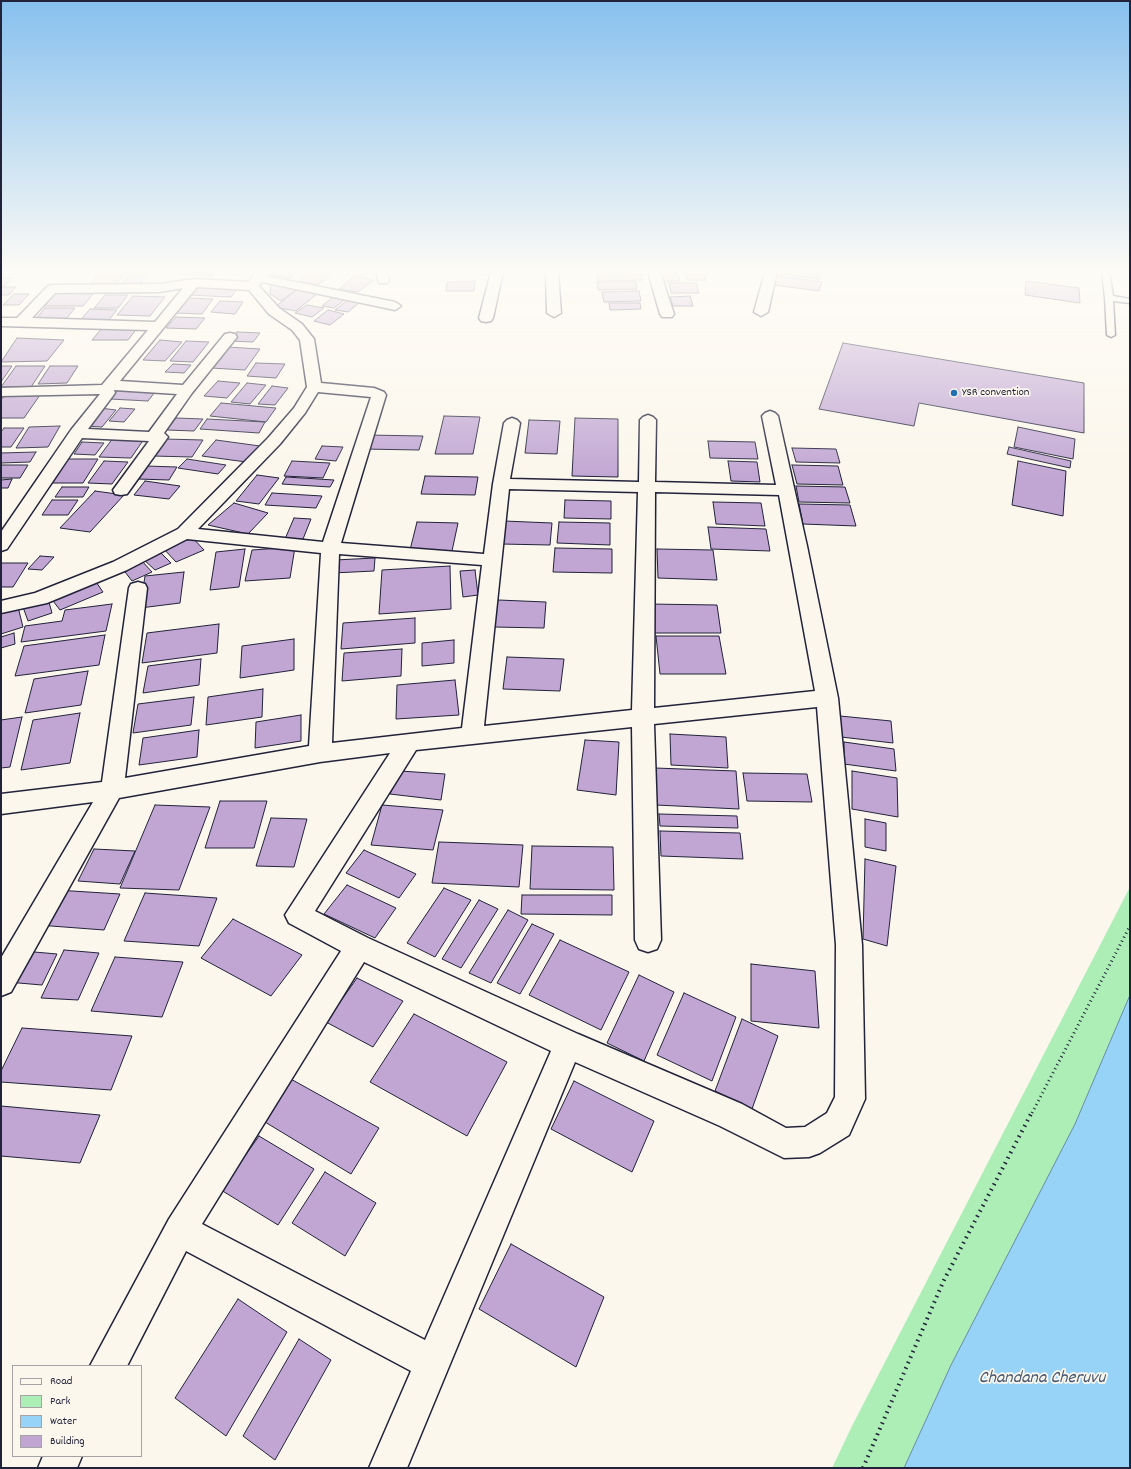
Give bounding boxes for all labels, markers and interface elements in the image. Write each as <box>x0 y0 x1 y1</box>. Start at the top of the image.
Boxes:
place label: YSR convention <box>962 386 1029 400</box>
marker: YSR convention <box>949 388 959 398</box>
legend <box>12 1365 142 1457</box>
water label: Chandana Cheruvu <box>979 1369 1105 1391</box>
text: Road <box>50 1373 72 1390</box>
text: Park <box>50 1393 70 1410</box>
text: Water <box>50 1413 77 1430</box>
text: Building <box>50 1433 85 1450</box>

